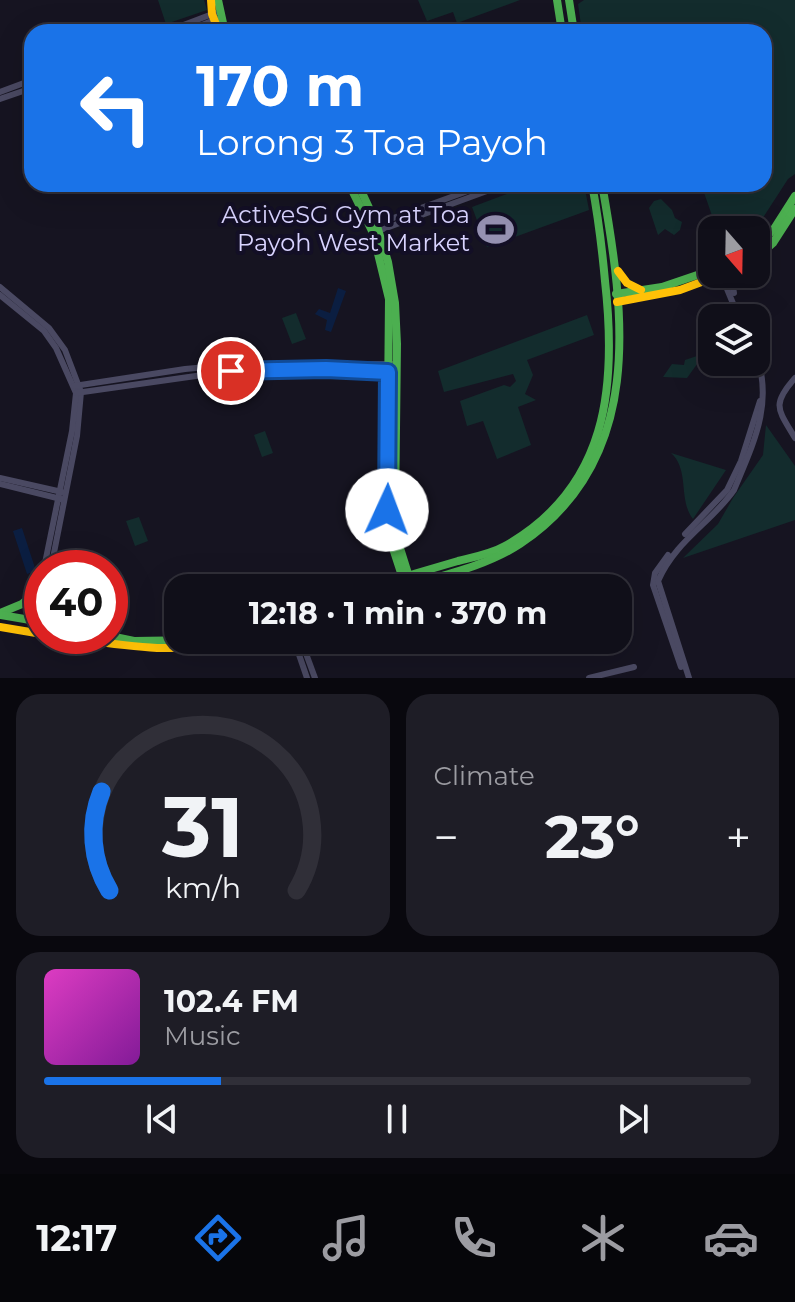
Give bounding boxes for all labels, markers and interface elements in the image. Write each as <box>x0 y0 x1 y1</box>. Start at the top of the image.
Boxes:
text: 170 m <box>196 52 364 120</box>
icon: left <box>64 56 168 160</box>
text: Lorong 3 Toa Payoh <box>196 120 548 164</box>
place label: ActiveSG Gym at Toa Payoh West Market <box>221 200 470 257</box>
sports icon: ActiveSG Gym at Toa Payoh West Market <box>477 210 515 248</box>
north arrow <box>698 216 770 288</box>
map controls <box>698 216 770 376</box>
button: layers <box>698 304 770 376</box>
pin <box>197 337 265 405</box>
icon: arrive <box>209 349 253 393</box>
position arrow <box>345 468 429 552</box>
speed limit sign: 40 <box>24 550 128 654</box>
text: 12:18 · 1 min · 370 m <box>249 595 547 632</box>
text: Climate <box>434 760 535 792</box>
text: 31 <box>161 776 244 878</box>
text: 23° <box>545 800 640 873</box>
text: − <box>434 810 459 864</box>
text: + <box>726 810 751 864</box>
text: km/h <box>165 870 241 905</box>
text: 102.4 FM <box>164 983 299 1020</box>
text: Music <box>164 1020 241 1052</box>
icon: previous <box>140 1097 184 1141</box>
icon: pause <box>375 1097 419 1141</box>
icon: next <box>611 1097 655 1141</box>
icon: directions <box>190 1210 246 1266</box>
icon: music <box>318 1210 374 1266</box>
icon: phone <box>446 1210 502 1266</box>
icon: climate <box>575 1210 631 1266</box>
icon: car <box>703 1210 759 1266</box>
text: 12:17 <box>36 1216 117 1260</box>

